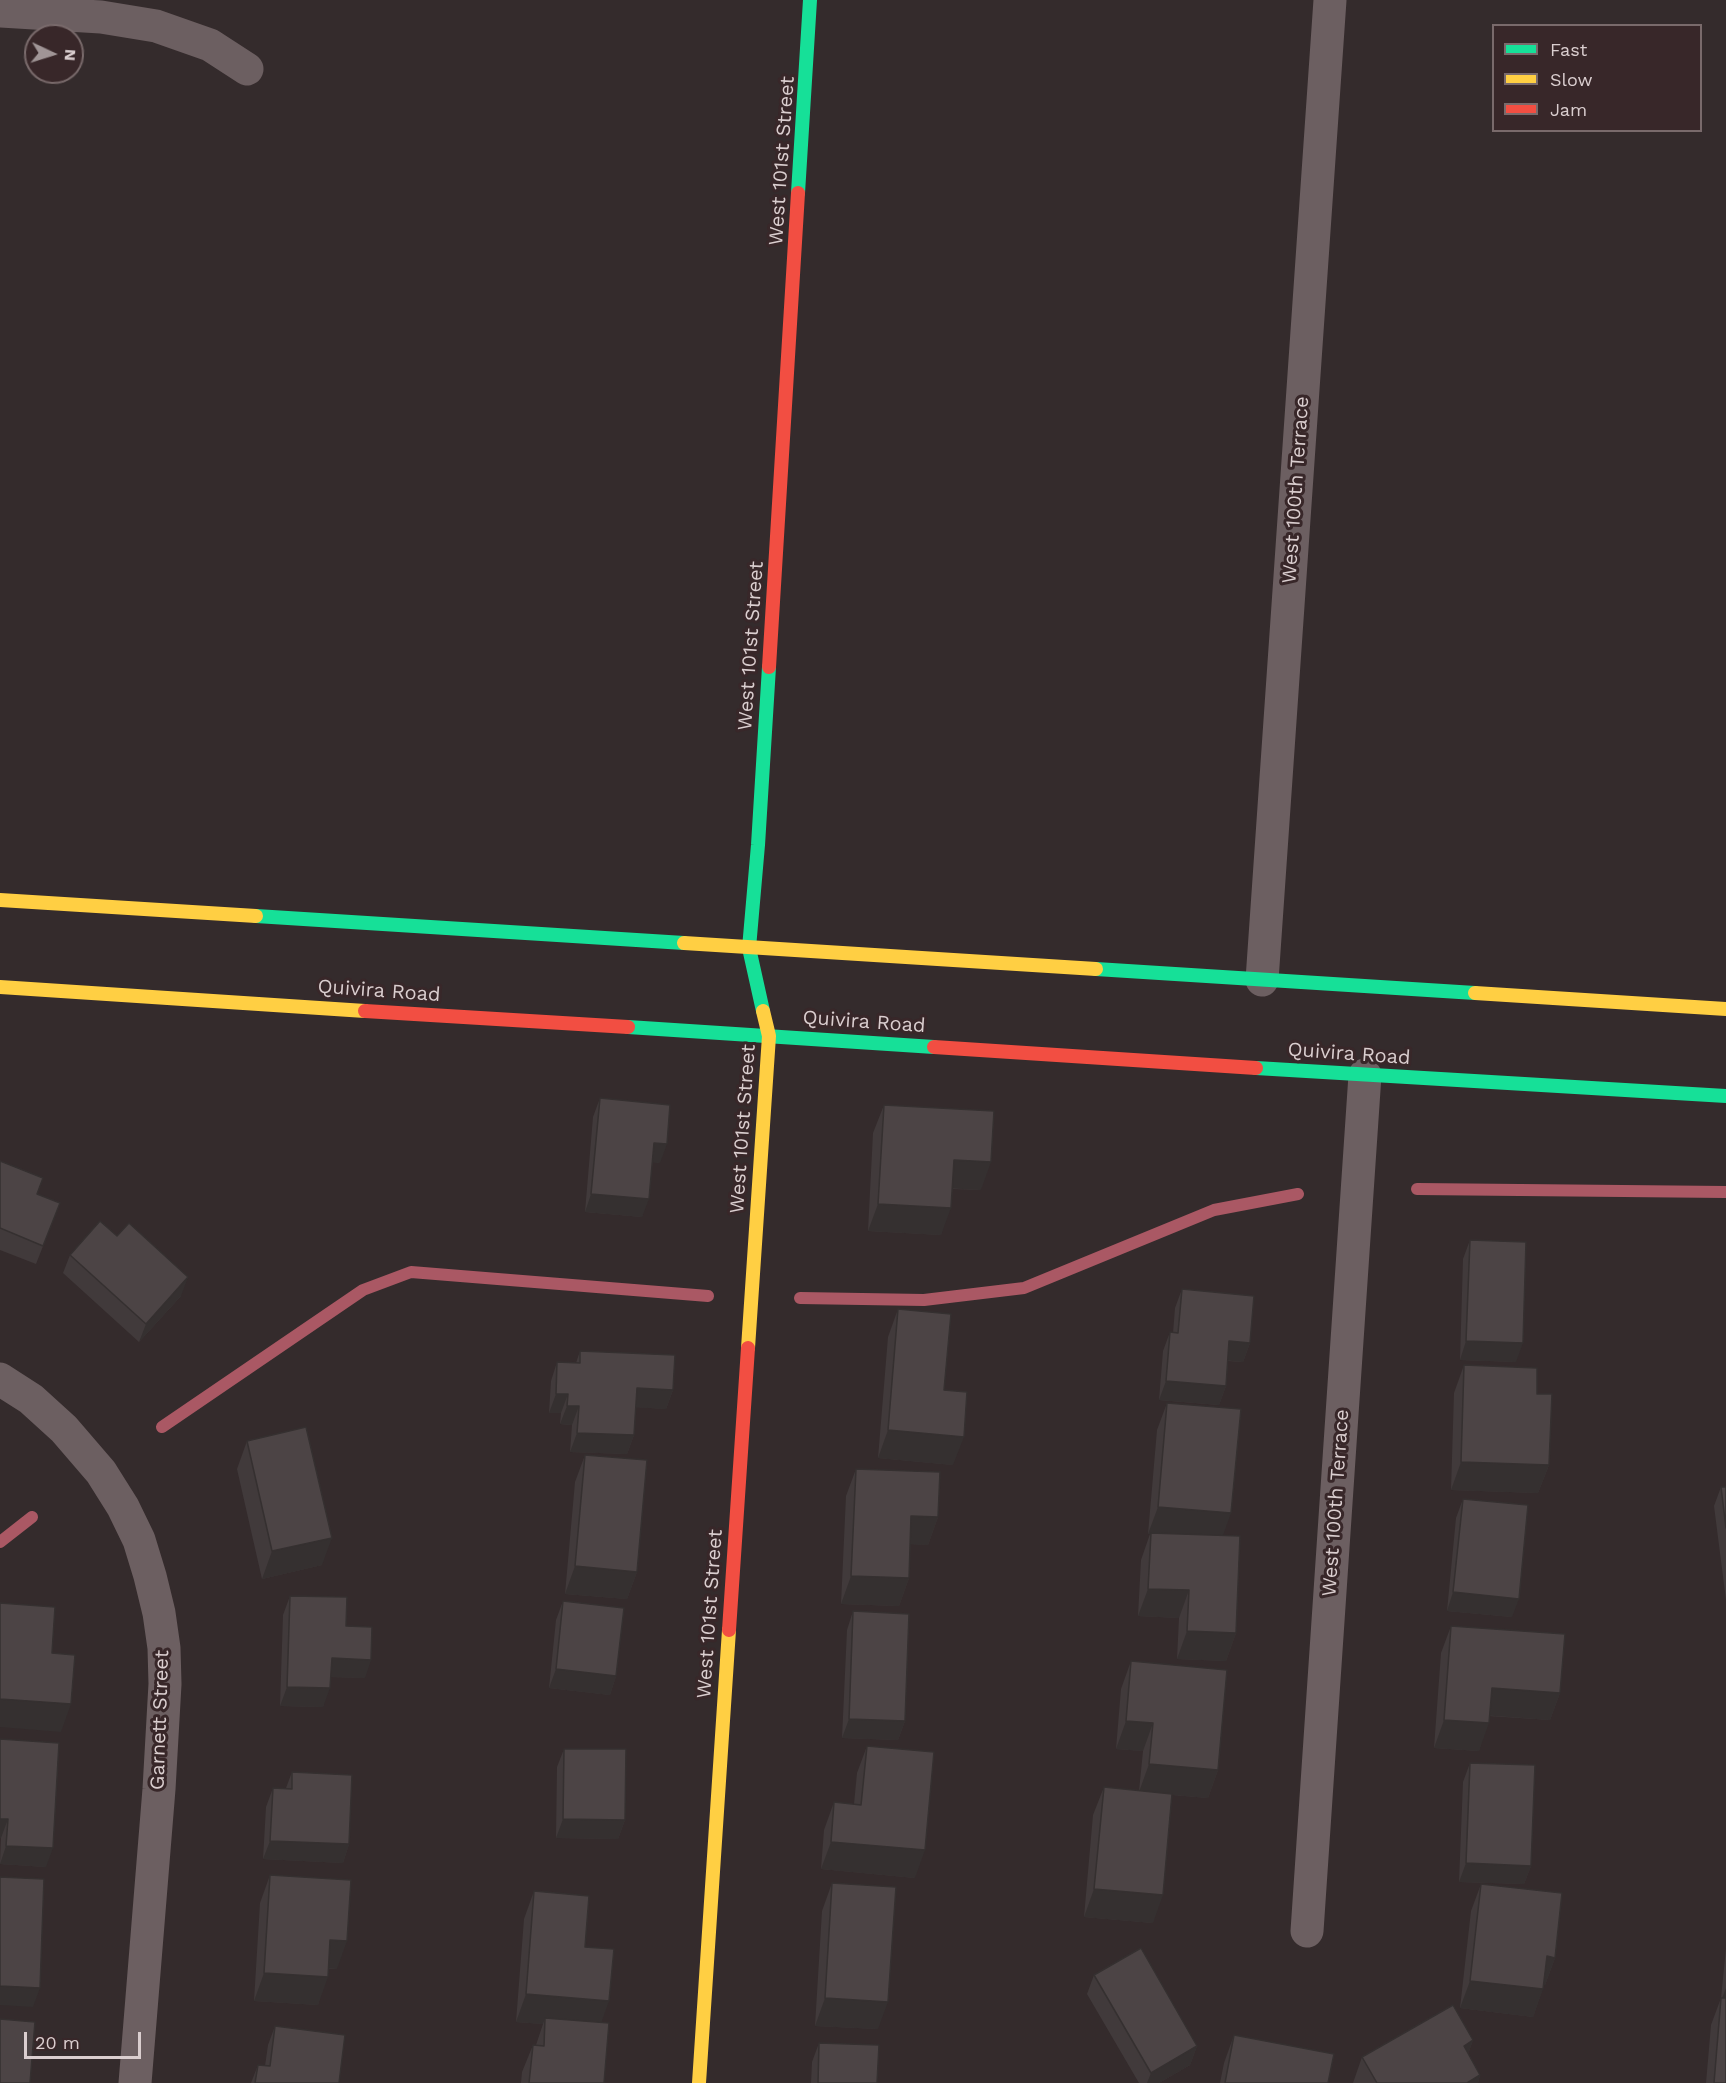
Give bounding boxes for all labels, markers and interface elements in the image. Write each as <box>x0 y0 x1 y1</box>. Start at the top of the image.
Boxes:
north arrow <box>24 24 84 84</box>
legend <box>1492 24 1702 132</box>
text: Fast <box>1550 39 1587 60</box>
text: N <box>61 49 80 62</box>
text: Slow <box>1550 69 1593 90</box>
street label: West 101st Street <box>764 75 800 247</box>
text: Jam <box>1550 99 1587 120</box>
street label: West 100th Terrace <box>1277 396 1315 584</box>
street label: West 101st Street <box>733 560 769 732</box>
street label: Quivira Road <box>317 975 441 1007</box>
street label: Quivira Road <box>802 1006 926 1038</box>
street label: Quivira Road <box>1287 1038 1411 1070</box>
street label: West 101st Street <box>725 1043 761 1215</box>
street label: West 100th Terrace <box>1317 1409 1355 1597</box>
street label: West 101st Street <box>692 1528 728 1700</box>
street label: Garnett Street <box>146 1650 174 1790</box>
scale bar <box>27 2020 144 2058</box>
text: 20 m <box>35 2032 80 2053</box>

